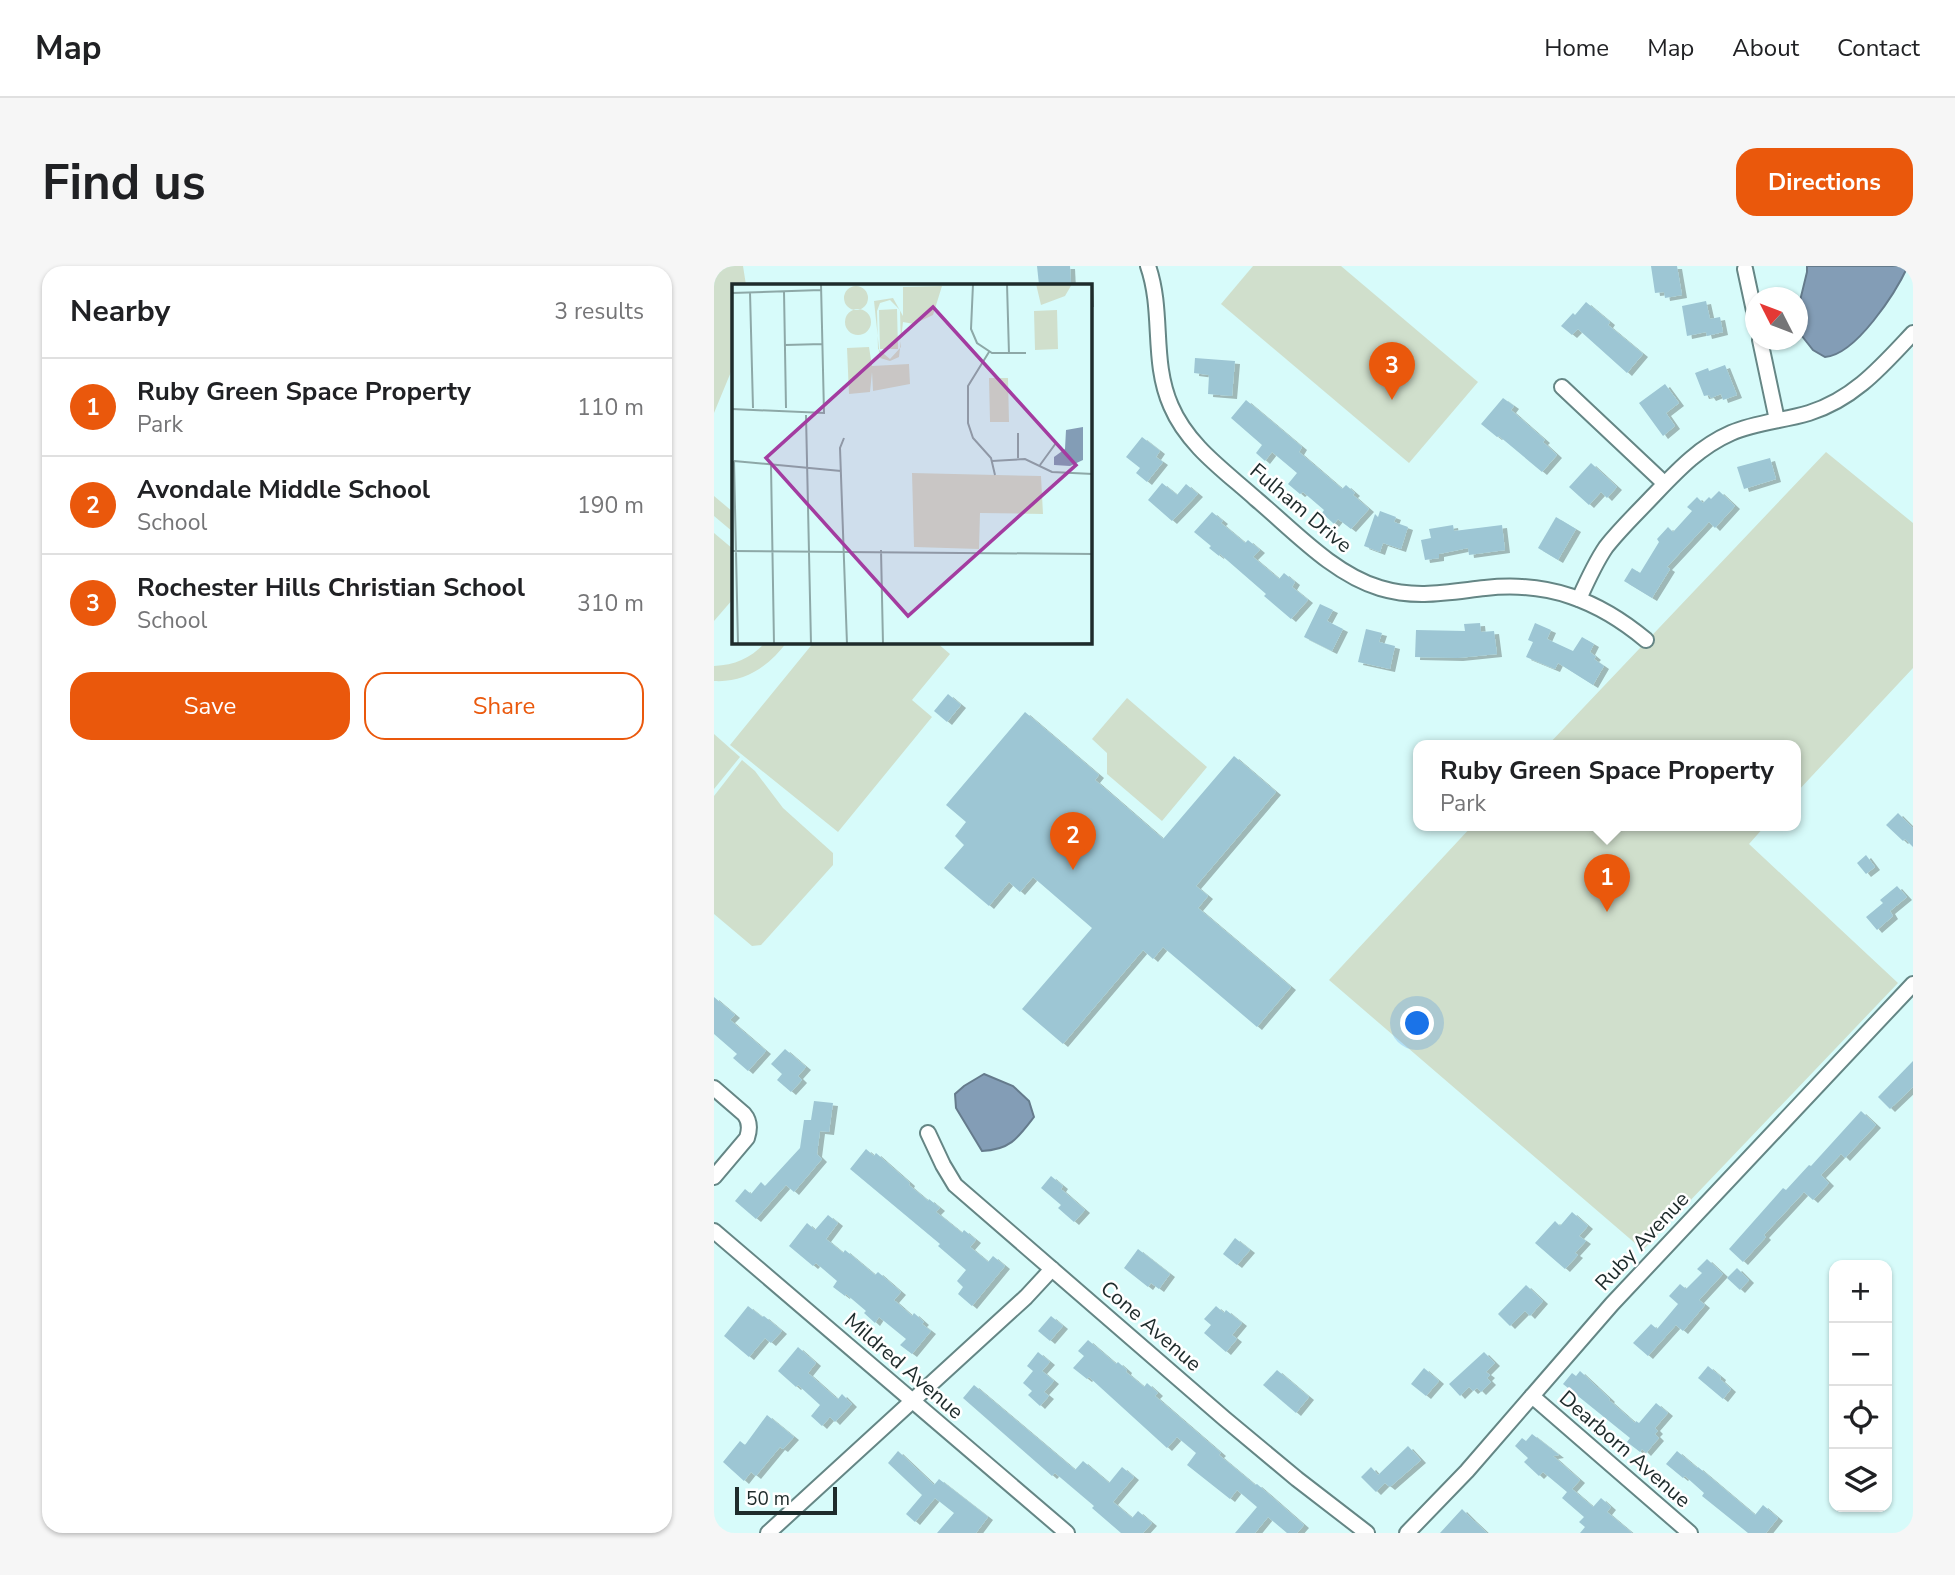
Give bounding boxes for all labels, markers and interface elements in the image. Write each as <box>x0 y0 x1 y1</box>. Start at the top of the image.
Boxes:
text: Map <box>35 26 102 71</box>
text: Home <box>1544 32 1609 64</box>
text: Map <box>1647 32 1694 64</box>
text: About <box>1732 32 1799 64</box>
text: Contact <box>1837 32 1920 64</box>
button: Directions <box>1736 148 1913 216</box>
text: Find us <box>42 149 206 216</box>
inset map <box>732 284 1092 644</box>
north arrow <box>1745 287 1808 350</box>
text: Nearby <box>70 291 170 332</box>
text: 3 results <box>554 296 644 327</box>
pin: 3 <box>1369 342 1415 400</box>
text: Ruby Green Space Property <box>137 374 471 409</box>
text: 1 <box>86 392 100 423</box>
text: 110 m <box>577 392 644 423</box>
text: Park <box>137 409 183 440</box>
street label: Fulham Drive <box>1244 457 1358 559</box>
text: Avondale Middle School <box>137 472 430 507</box>
text: 2 <box>86 490 100 521</box>
text: 190 m <box>577 490 644 521</box>
text: School <box>137 507 207 538</box>
text: Rochester Hills Christian School <box>137 570 525 605</box>
text: 3 <box>86 588 100 619</box>
text: 310 m <box>577 588 644 619</box>
text: School <box>137 605 207 636</box>
button: Save <box>70 672 350 740</box>
button: Share <box>364 672 644 740</box>
popup <box>1413 740 1801 831</box>
text: Ruby Green Space Property <box>1440 753 1774 788</box>
text: Park <box>1440 788 1486 819</box>
pin: 2 <box>1050 812 1096 870</box>
pin: 1 <box>1584 854 1630 912</box>
your location <box>1400 1006 1434 1040</box>
street label: Ruby Avenue <box>1589 1186 1695 1296</box>
map controls <box>1829 1260 1892 1512</box>
button: + <box>1829 1260 1892 1323</box>
street label: Cone Avenue <box>1095 1274 1207 1378</box>
street label: Mildred Avenue <box>839 1307 969 1425</box>
button: − <box>1829 1323 1892 1386</box>
street label: Dearborn Avenue <box>1553 1384 1697 1514</box>
button: locate <box>1829 1386 1892 1449</box>
button: layers <box>1829 1449 1892 1512</box>
scale bar <box>735 1484 836 1516</box>
text: 50 m <box>746 1486 790 1512</box>

